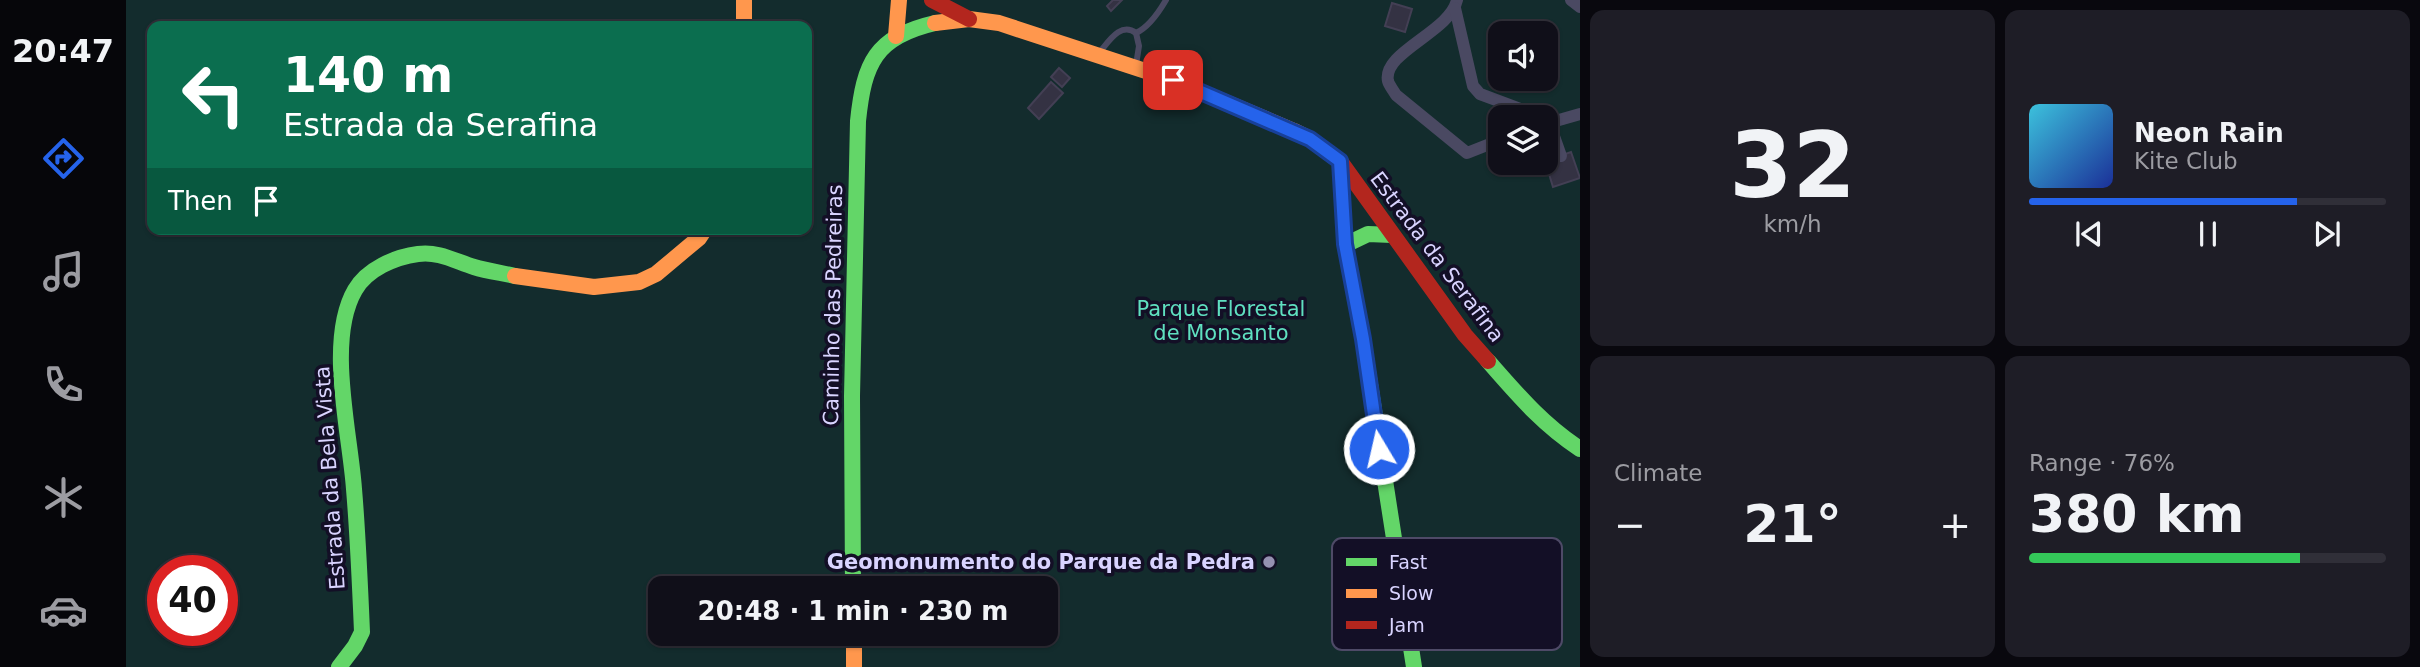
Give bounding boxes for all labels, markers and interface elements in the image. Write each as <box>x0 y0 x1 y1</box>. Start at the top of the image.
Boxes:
map controls <box>1488 21 1558 175</box>
button: sound <box>1488 21 1558 91</box>
text: 20:47 <box>12 32 114 70</box>
text: 140 m <box>283 47 453 104</box>
icon: left <box>168 49 259 140</box>
pin <box>1143 50 1203 110</box>
icon: arrive <box>1154 61 1192 99</box>
button: layers <box>1488 105 1558 175</box>
text: Estrada da Serafina <box>283 106 598 144</box>
text: 32 <box>1729 113 1856 218</box>
text: Neon Rain <box>2134 118 2284 148</box>
icon: directions <box>39 134 88 183</box>
text: Kite Club <box>2134 148 2238 174</box>
street label: Estrada da Serafina <box>1365 167 1509 347</box>
icon: arrive <box>247 182 285 220</box>
street label: Caminho das Pedreiras <box>819 184 847 426</box>
text: Then <box>168 186 233 216</box>
text: km/h <box>1763 211 1822 237</box>
icon: previous <box>2070 215 2108 253</box>
icon: pause <box>2189 215 2227 253</box>
icon: next <box>2308 215 2346 253</box>
icon: music <box>39 247 88 296</box>
park label: Parque Florestal de Monsanto <box>1137 297 1305 345</box>
icon: phone <box>39 360 88 409</box>
street label: Estrada da Bela Vista <box>310 365 350 591</box>
position arrow <box>1342 412 1416 486</box>
text: Range · 76% <box>2029 450 2175 476</box>
text: Climate <box>1614 460 1703 486</box>
icon: climate <box>39 473 88 522</box>
text: 380 km <box>2029 484 2244 544</box>
text: 21° <box>1743 494 1842 554</box>
text: − <box>1614 503 1646 547</box>
text: + <box>1939 503 1971 547</box>
legend <box>1332 538 1562 650</box>
place label: Geomonumento do Parque da Pedra <box>827 550 1255 574</box>
text: Fast <box>1389 551 1427 573</box>
marker: Geomonumento do Parque da Pedra <box>1261 554 1277 570</box>
speed limit sign: 40 <box>147 555 238 646</box>
text: Slow <box>1389 582 1434 604</box>
icon: car <box>39 586 88 635</box>
text: 20:48 · 1 min · 230 m <box>698 596 1008 626</box>
text: Jam <box>1388 614 1425 636</box>

